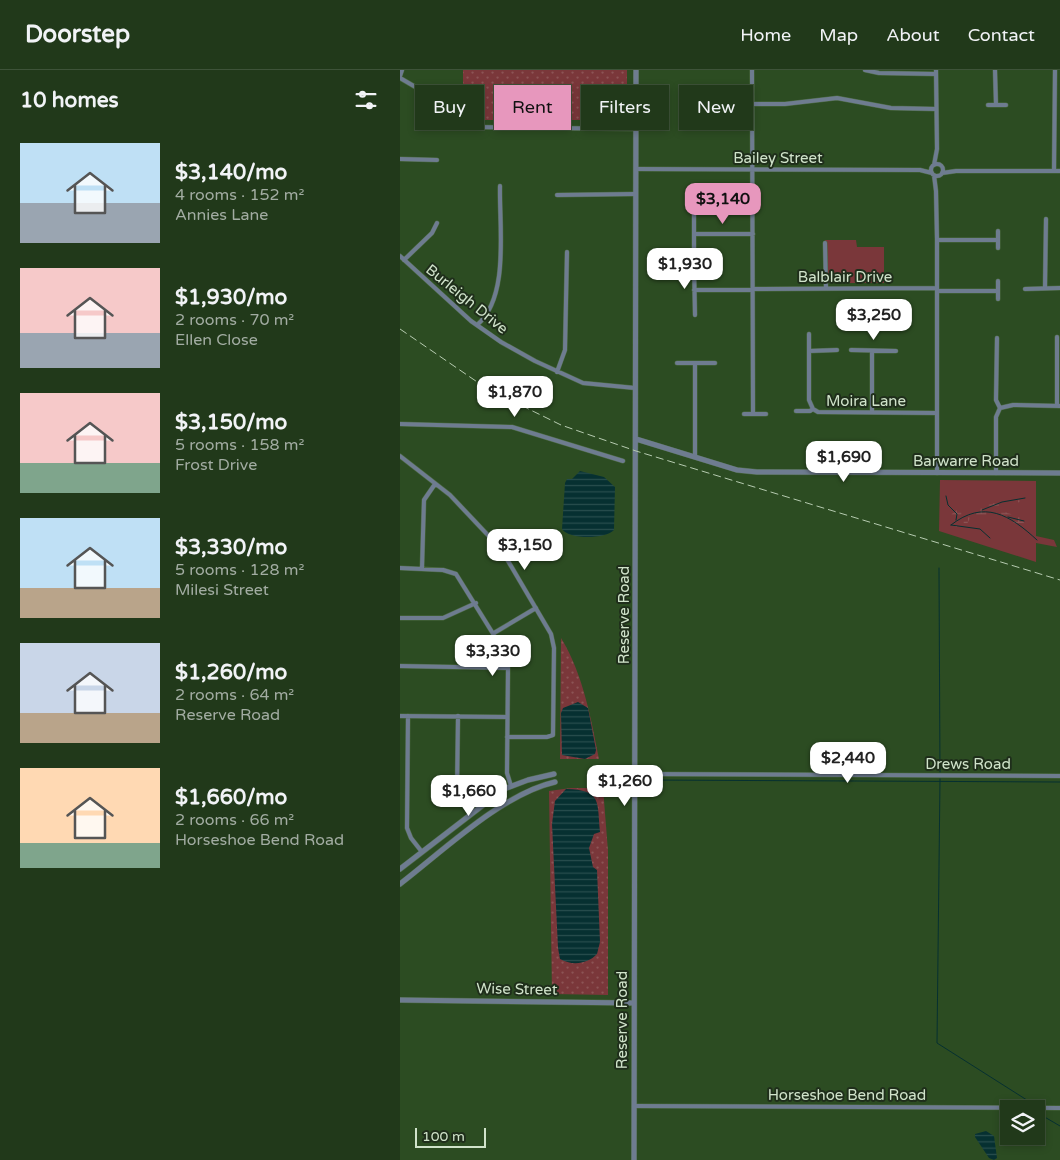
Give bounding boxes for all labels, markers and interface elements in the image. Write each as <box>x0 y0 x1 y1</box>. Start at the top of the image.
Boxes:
text: Doorstep <box>25 20 130 49</box>
text: Home <box>740 24 791 46</box>
text: Map <box>819 24 858 46</box>
text: About <box>886 24 940 46</box>
text: Contact <box>968 24 1035 46</box>
chip: Buy <box>415 85 484 130</box>
chip: Rent <box>494 85 571 130</box>
chip: Filters <box>581 85 669 130</box>
chip: New <box>679 85 753 130</box>
icon: filters <box>352 86 380 114</box>
text: 10 homes <box>20 88 119 113</box>
street label: Bailey Street <box>733 149 823 167</box>
text: $3,140/mo <box>175 160 287 185</box>
icon: home <box>60 163 120 223</box>
pin: $3,140 <box>682 182 764 225</box>
text: 4 rooms · 152 m² <box>175 185 304 205</box>
text: $3,140 <box>696 189 750 209</box>
text: Annies Lane <box>175 205 268 225</box>
pin: $1,930 <box>644 248 726 290</box>
text: $1,930 <box>658 254 712 274</box>
street label: Burleigh Drive <box>422 260 512 338</box>
street label: Balblair Drive <box>798 268 892 286</box>
text: $1,930/mo <box>175 285 287 310</box>
icon: home <box>60 288 120 348</box>
pin: $3,250 <box>833 298 915 341</box>
text: $3,250 <box>847 305 901 325</box>
text: 2 rooms · 70 m² <box>175 310 294 330</box>
text: Ellen Close <box>175 330 258 350</box>
pin: $1,870 <box>474 376 556 418</box>
text: $1,870 <box>488 382 542 402</box>
street label: Moira Lane <box>826 392 906 410</box>
text: $3,150/mo <box>175 410 287 435</box>
icon: home <box>60 413 120 473</box>
text: 5 rooms · 158 m² <box>175 435 304 455</box>
pin: $1,690 <box>803 440 885 483</box>
text: $1,690 <box>817 447 871 467</box>
street label: Barwarre Road <box>913 452 1019 470</box>
text: Frost Drive <box>175 455 257 475</box>
pin: $3,150 <box>484 528 566 571</box>
text: $3,330/mo <box>175 535 287 560</box>
text: $3,150 <box>498 535 552 555</box>
icon: home <box>60 538 120 598</box>
text: 5 rooms · 128 m² <box>175 560 304 580</box>
street label: Reserve Road <box>615 566 633 664</box>
text: Milesi Street <box>175 580 269 600</box>
pin: $3,330 <box>452 634 534 677</box>
text: $3,330 <box>466 641 520 661</box>
text: $1,260/mo <box>175 660 287 685</box>
icon: home <box>60 663 120 723</box>
text: 2 rooms · 64 m² <box>175 685 294 705</box>
text: Reserve Road <box>175 705 280 725</box>
pin: $2,440 <box>807 742 889 784</box>
text: $2,440 <box>821 748 875 768</box>
street label: Drews Road <box>925 755 1011 773</box>
pin: $1,260 <box>584 764 666 807</box>
text: $1,260 <box>598 771 652 791</box>
pin: $1,660 <box>428 774 510 817</box>
text: $1,660 <box>442 781 496 801</box>
text: $1,660/mo <box>175 785 287 810</box>
icon: home <box>60 788 120 848</box>
text: 2 rooms · 66 m² <box>175 810 294 830</box>
text: Horseshoe Bend Road <box>175 830 344 850</box>
street label: Reserve Road <box>613 971 631 1069</box>
street label: Wise Street <box>476 979 558 999</box>
street label: Horseshoe Bend Road <box>768 1086 926 1104</box>
map controls <box>1000 1100 1045 1145</box>
button: layers <box>1000 1100 1045 1145</box>
scale bar <box>415 1125 486 1148</box>
text: 100 m <box>422 1128 465 1145</box>

